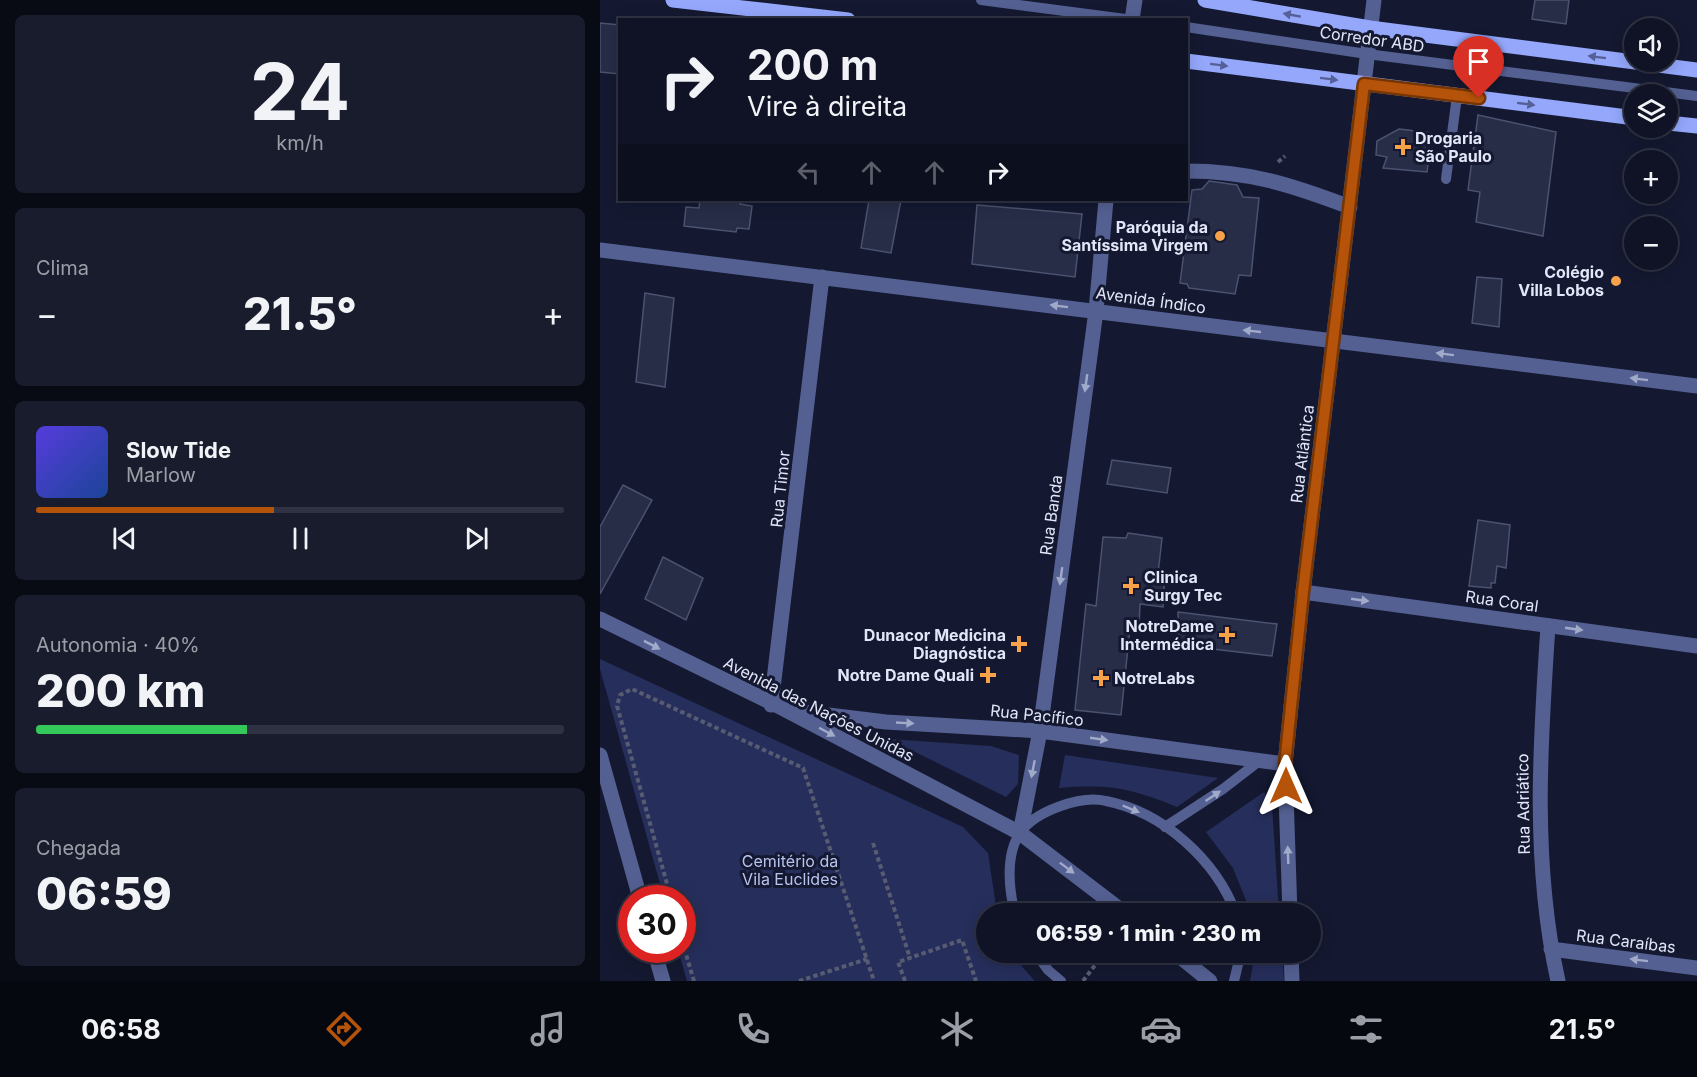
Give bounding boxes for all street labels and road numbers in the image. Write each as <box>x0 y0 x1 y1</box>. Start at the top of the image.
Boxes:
street label: Corredor ABD <box>1318 22 1426 56</box>
street label: Avenida Índico <box>1095 282 1207 318</box>
street label: Rua Atlântica <box>1286 404 1318 504</box>
street label: Rua Timor <box>766 450 794 528</box>
street label: Rua Banda <box>1035 474 1067 556</box>
street label: Rua Coral <box>1464 586 1540 616</box>
street label: Avenida das Nações Unidas <box>721 652 917 766</box>
street label: Rua Pacífico <box>989 700 1085 730</box>
street label: Rua Adriático <box>1512 753 1534 855</box>
street label: Rua Caraíbas <box>1575 925 1677 957</box>

